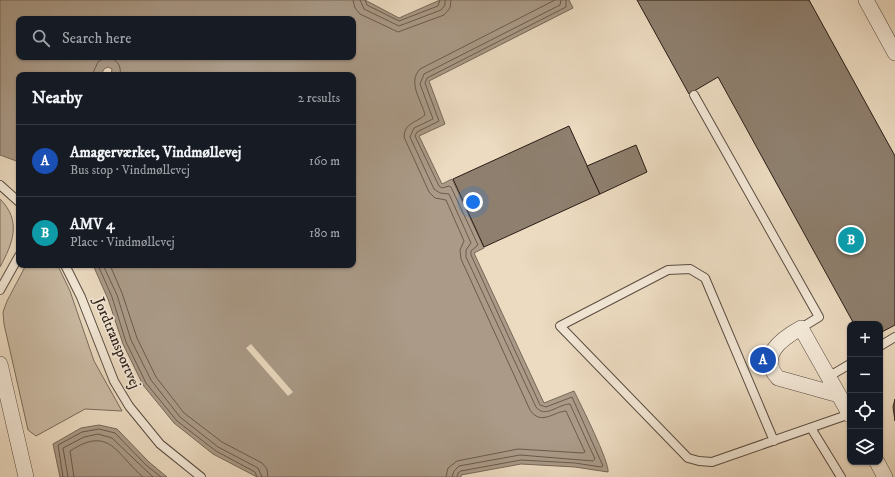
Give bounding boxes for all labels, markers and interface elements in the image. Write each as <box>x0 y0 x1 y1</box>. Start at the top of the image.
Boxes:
search box <box>16 16 356 60</box>
icon: search <box>30 27 52 49</box>
text: Search here <box>62 29 131 48</box>
text: Nearby <box>32 87 82 109</box>
text: 2 results <box>298 90 340 106</box>
text: Amagerværket, Vindmøllevej <box>70 143 241 162</box>
text: A <box>41 153 49 169</box>
text: 160 m <box>309 153 340 169</box>
text: Bus stop · Vindmøllevej <box>70 162 190 178</box>
your location <box>463 192 483 212</box>
text: AMV 4 <box>70 215 115 234</box>
text: B <box>41 225 49 241</box>
text: 180 m <box>309 225 340 241</box>
pin: B <box>838 225 864 255</box>
text: Place · Vindmøllevej <box>70 234 175 250</box>
street label: Jordtransportvej <box>89 293 145 391</box>
map controls <box>847 321 883 465</box>
button: + <box>847 321 883 357</box>
pin: A <box>750 345 776 375</box>
button: − <box>847 357 883 393</box>
button: locate <box>847 393 883 429</box>
button: layers <box>847 429 883 465</box>

